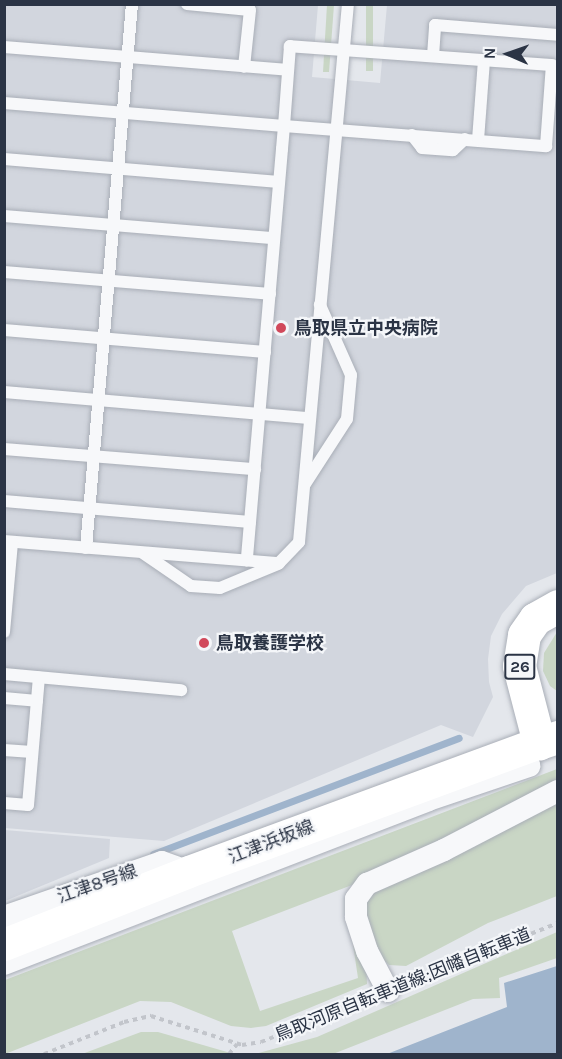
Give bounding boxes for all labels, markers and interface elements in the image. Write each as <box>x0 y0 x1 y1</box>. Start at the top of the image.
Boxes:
north arrow <box>478 24 538 84</box>
text: N <box>480 47 499 59</box>
place label: 鳥取県立中央病院 <box>294 317 438 339</box>
marker: 鳥取県立中央病院 <box>272 319 290 337</box>
place label: 鳥取養護学校 <box>216 632 324 654</box>
marker: 鳥取養護学校 <box>197 636 211 650</box>
road number: 26 <box>504 654 536 680</box>
street label: 江津浜坂線 <box>225 816 317 868</box>
street label: 江津8号線 <box>54 860 140 908</box>
street label: 鳥取河原自転車道線;因幡自転車道 <box>272 924 534 1046</box>

